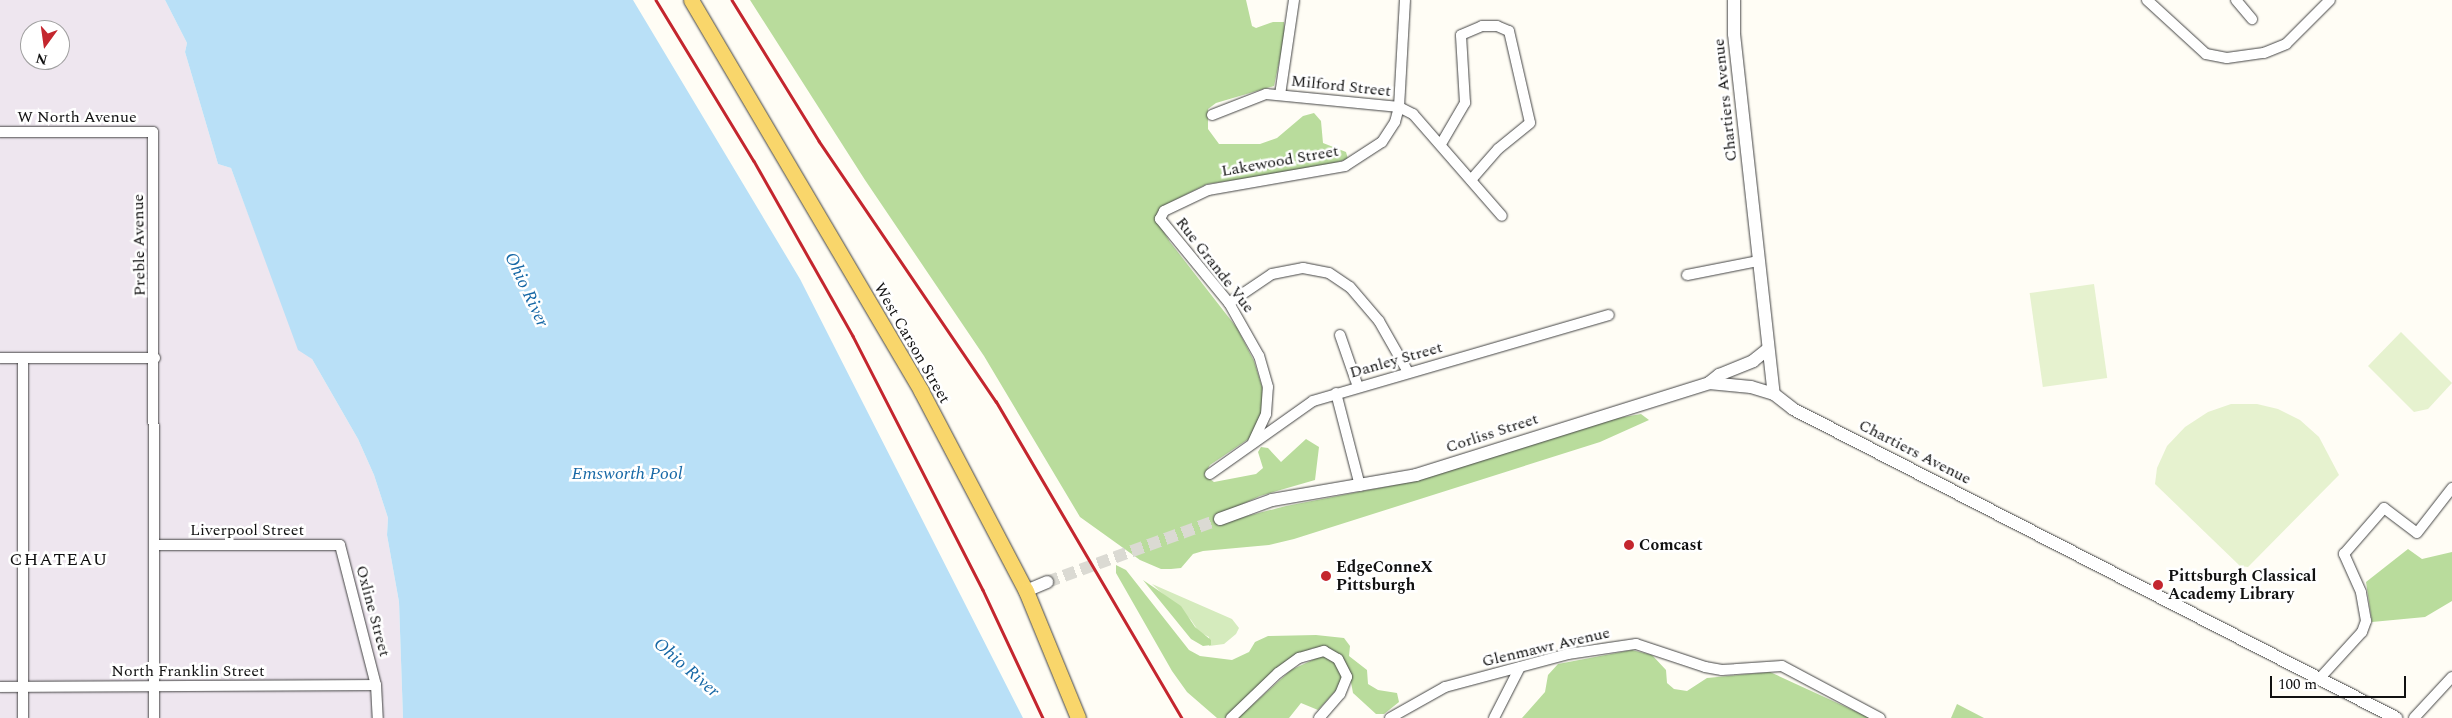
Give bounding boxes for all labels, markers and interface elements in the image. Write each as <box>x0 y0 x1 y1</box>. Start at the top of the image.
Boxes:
north arrow <box>20 20 70 70</box>
street label: Chartiers Avenue <box>1709 38 1741 162</box>
text: N <box>33 47 50 71</box>
street label: Milford Street <box>1290 71 1392 101</box>
street label: W North Avenue <box>17 107 137 127</box>
street label: Lakewood Street <box>1220 141 1340 181</box>
street label: Preble Avenue <box>129 194 149 296</box>
street label: Rue Grande Vue <box>1172 213 1258 317</box>
water label: Ohio River <box>499 249 553 331</box>
street label: West Carson Street <box>870 279 954 407</box>
street label: Danley Street <box>1347 338 1445 382</box>
street label: Corliss Street <box>1443 409 1541 457</box>
street label: Chartiers Avenue <box>1856 415 1974 489</box>
water label: Emsworth Pool <box>571 463 683 485</box>
street label: Liverpool Street <box>190 520 304 540</box>
place label: Comcast <box>1639 535 1703 555</box>
marker: Comcast <box>1623 539 1635 551</box>
district label: CHATEAU <box>9 549 109 571</box>
place label: EdgeConneX Pittsburgh <box>1336 557 1433 595</box>
street label: Oxline Street <box>352 563 394 659</box>
place label: Pittsburgh Classical Academy Library <box>2168 566 2317 604</box>
marker: EdgeConneX Pittsburgh <box>1320 570 1332 582</box>
marker: Pittsburgh Classical Academy Library <box>2152 579 2164 591</box>
street label: Glenmawr Avenue <box>1480 623 1612 671</box>
water label: Ohio River <box>649 634 723 702</box>
street label: North Franklin Street <box>111 661 265 681</box>
scale bar <box>2272 666 2408 698</box>
text: 100 m <box>2278 673 2317 696</box>

